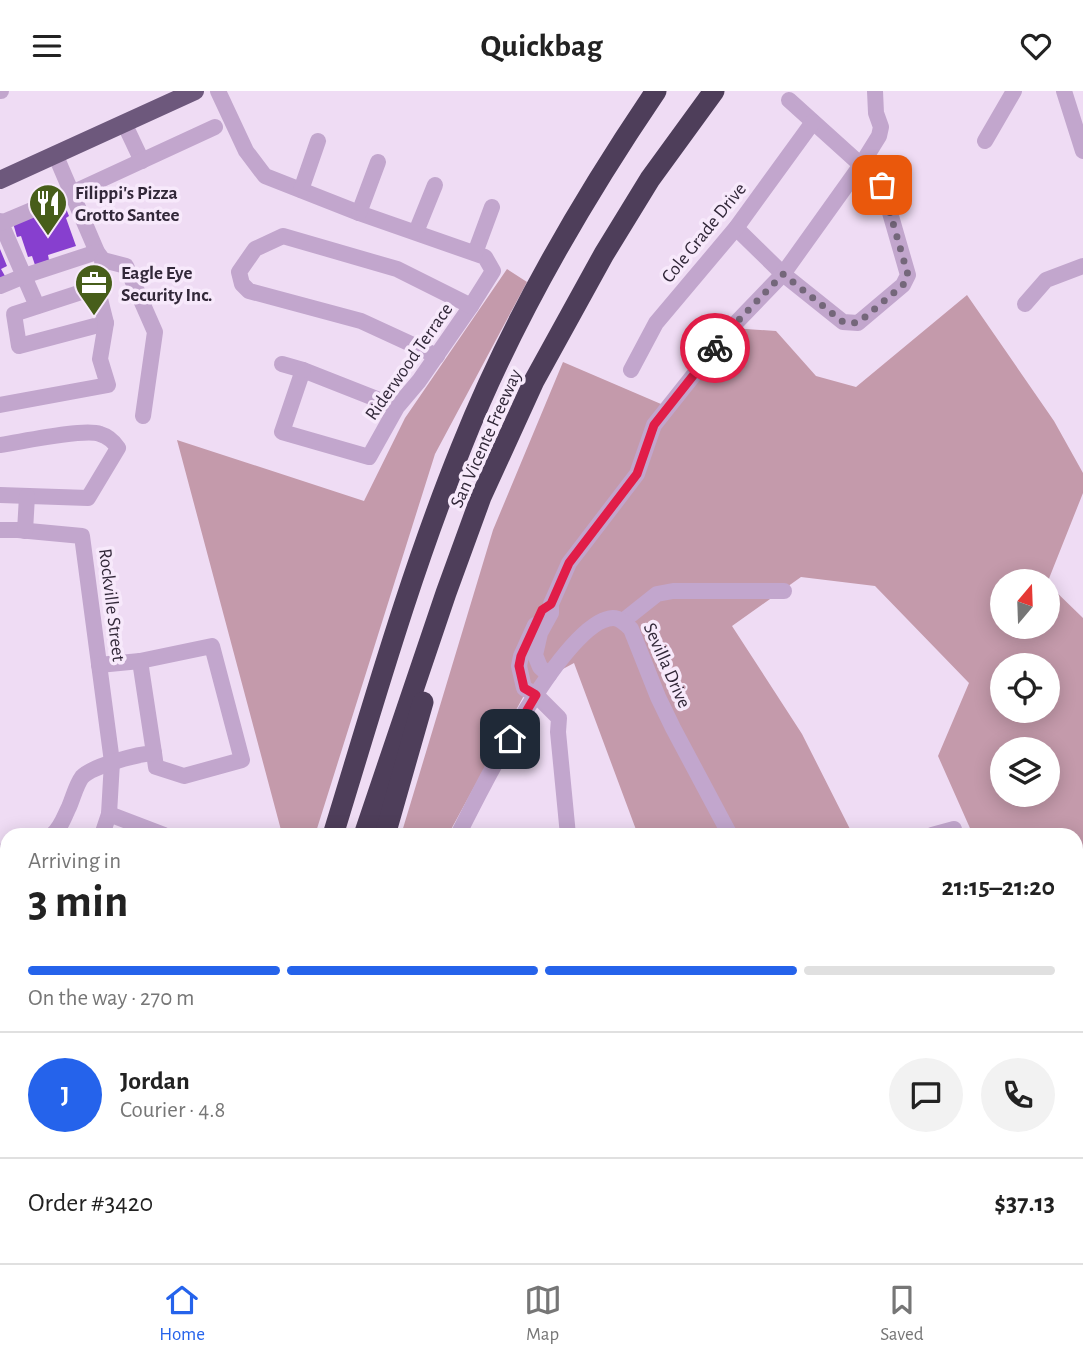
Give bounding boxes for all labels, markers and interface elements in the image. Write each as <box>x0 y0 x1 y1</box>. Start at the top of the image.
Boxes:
icon: menu <box>28 27 66 65</box>
icon: heart <box>1017 27 1055 65</box>
text: Quickbag <box>481 30 602 62</box>
pin <box>852 155 912 215</box>
icon: bag <box>863 166 901 204</box>
street label: Cole Grade Drive <box>658 179 750 286</box>
restaurant icon: Filippi's Pizza Grotto Santee <box>27 182 69 237</box>
place label: Filippi's Pizza Grotto Santee <box>75 184 179 225</box>
office icon: Eagle Eye Security Inc. <box>73 262 115 317</box>
place label: Eagle Eye Security Inc. <box>121 264 212 305</box>
street label: Riderwood Terrace <box>362 300 457 424</box>
courier <box>680 313 750 383</box>
icon: bike <box>696 329 734 367</box>
street label: San Vicente Freeway <box>447 367 525 511</box>
street label: Rockville Street <box>95 548 128 663</box>
north arrow <box>990 569 1060 639</box>
map controls <box>990 569 1060 807</box>
street label: Sevilla Drive <box>639 620 694 711</box>
button: locate <box>990 653 1060 723</box>
pin <box>480 709 540 769</box>
icon: home <box>491 720 529 758</box>
button: layers <box>990 737 1060 807</box>
text: Arriving in <box>28 850 121 873</box>
text: 21:15–21:20 <box>942 874 1055 900</box>
text: 3 min <box>28 879 128 925</box>
text: On the way · 270 m <box>28 987 195 1010</box>
button: chat <box>889 1058 963 1132</box>
button: phone <box>981 1058 1055 1132</box>
text: Jordan <box>120 1068 190 1094</box>
text: J <box>61 1082 69 1108</box>
text: Courier · 4.8 <box>120 1099 225 1122</box>
text: Order #3420 <box>28 1190 153 1216</box>
text: $37.13 <box>994 1190 1055 1216</box>
tab: Home <box>159 1281 205 1346</box>
tab: Map <box>524 1281 562 1346</box>
tab: Saved <box>880 1281 924 1346</box>

